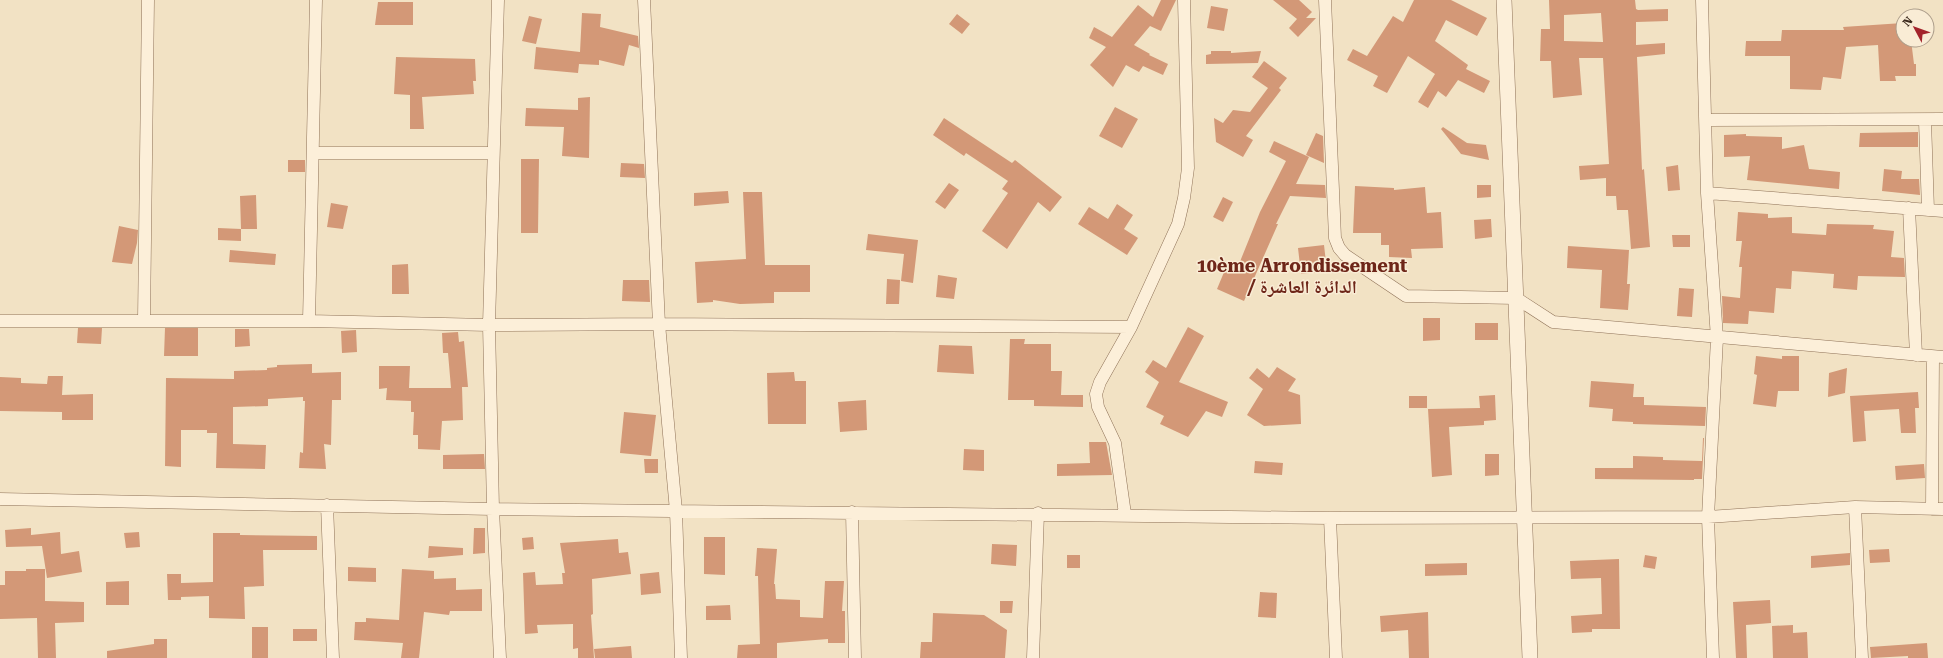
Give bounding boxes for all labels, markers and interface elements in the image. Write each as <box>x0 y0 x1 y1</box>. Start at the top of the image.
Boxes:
north arrow <box>1895 8 1935 48</box>
text: N <box>1900 14 1916 29</box>
district label: 10ème Arrondissement / الدائرة العاشرة <box>1197 255 1407 297</box>

